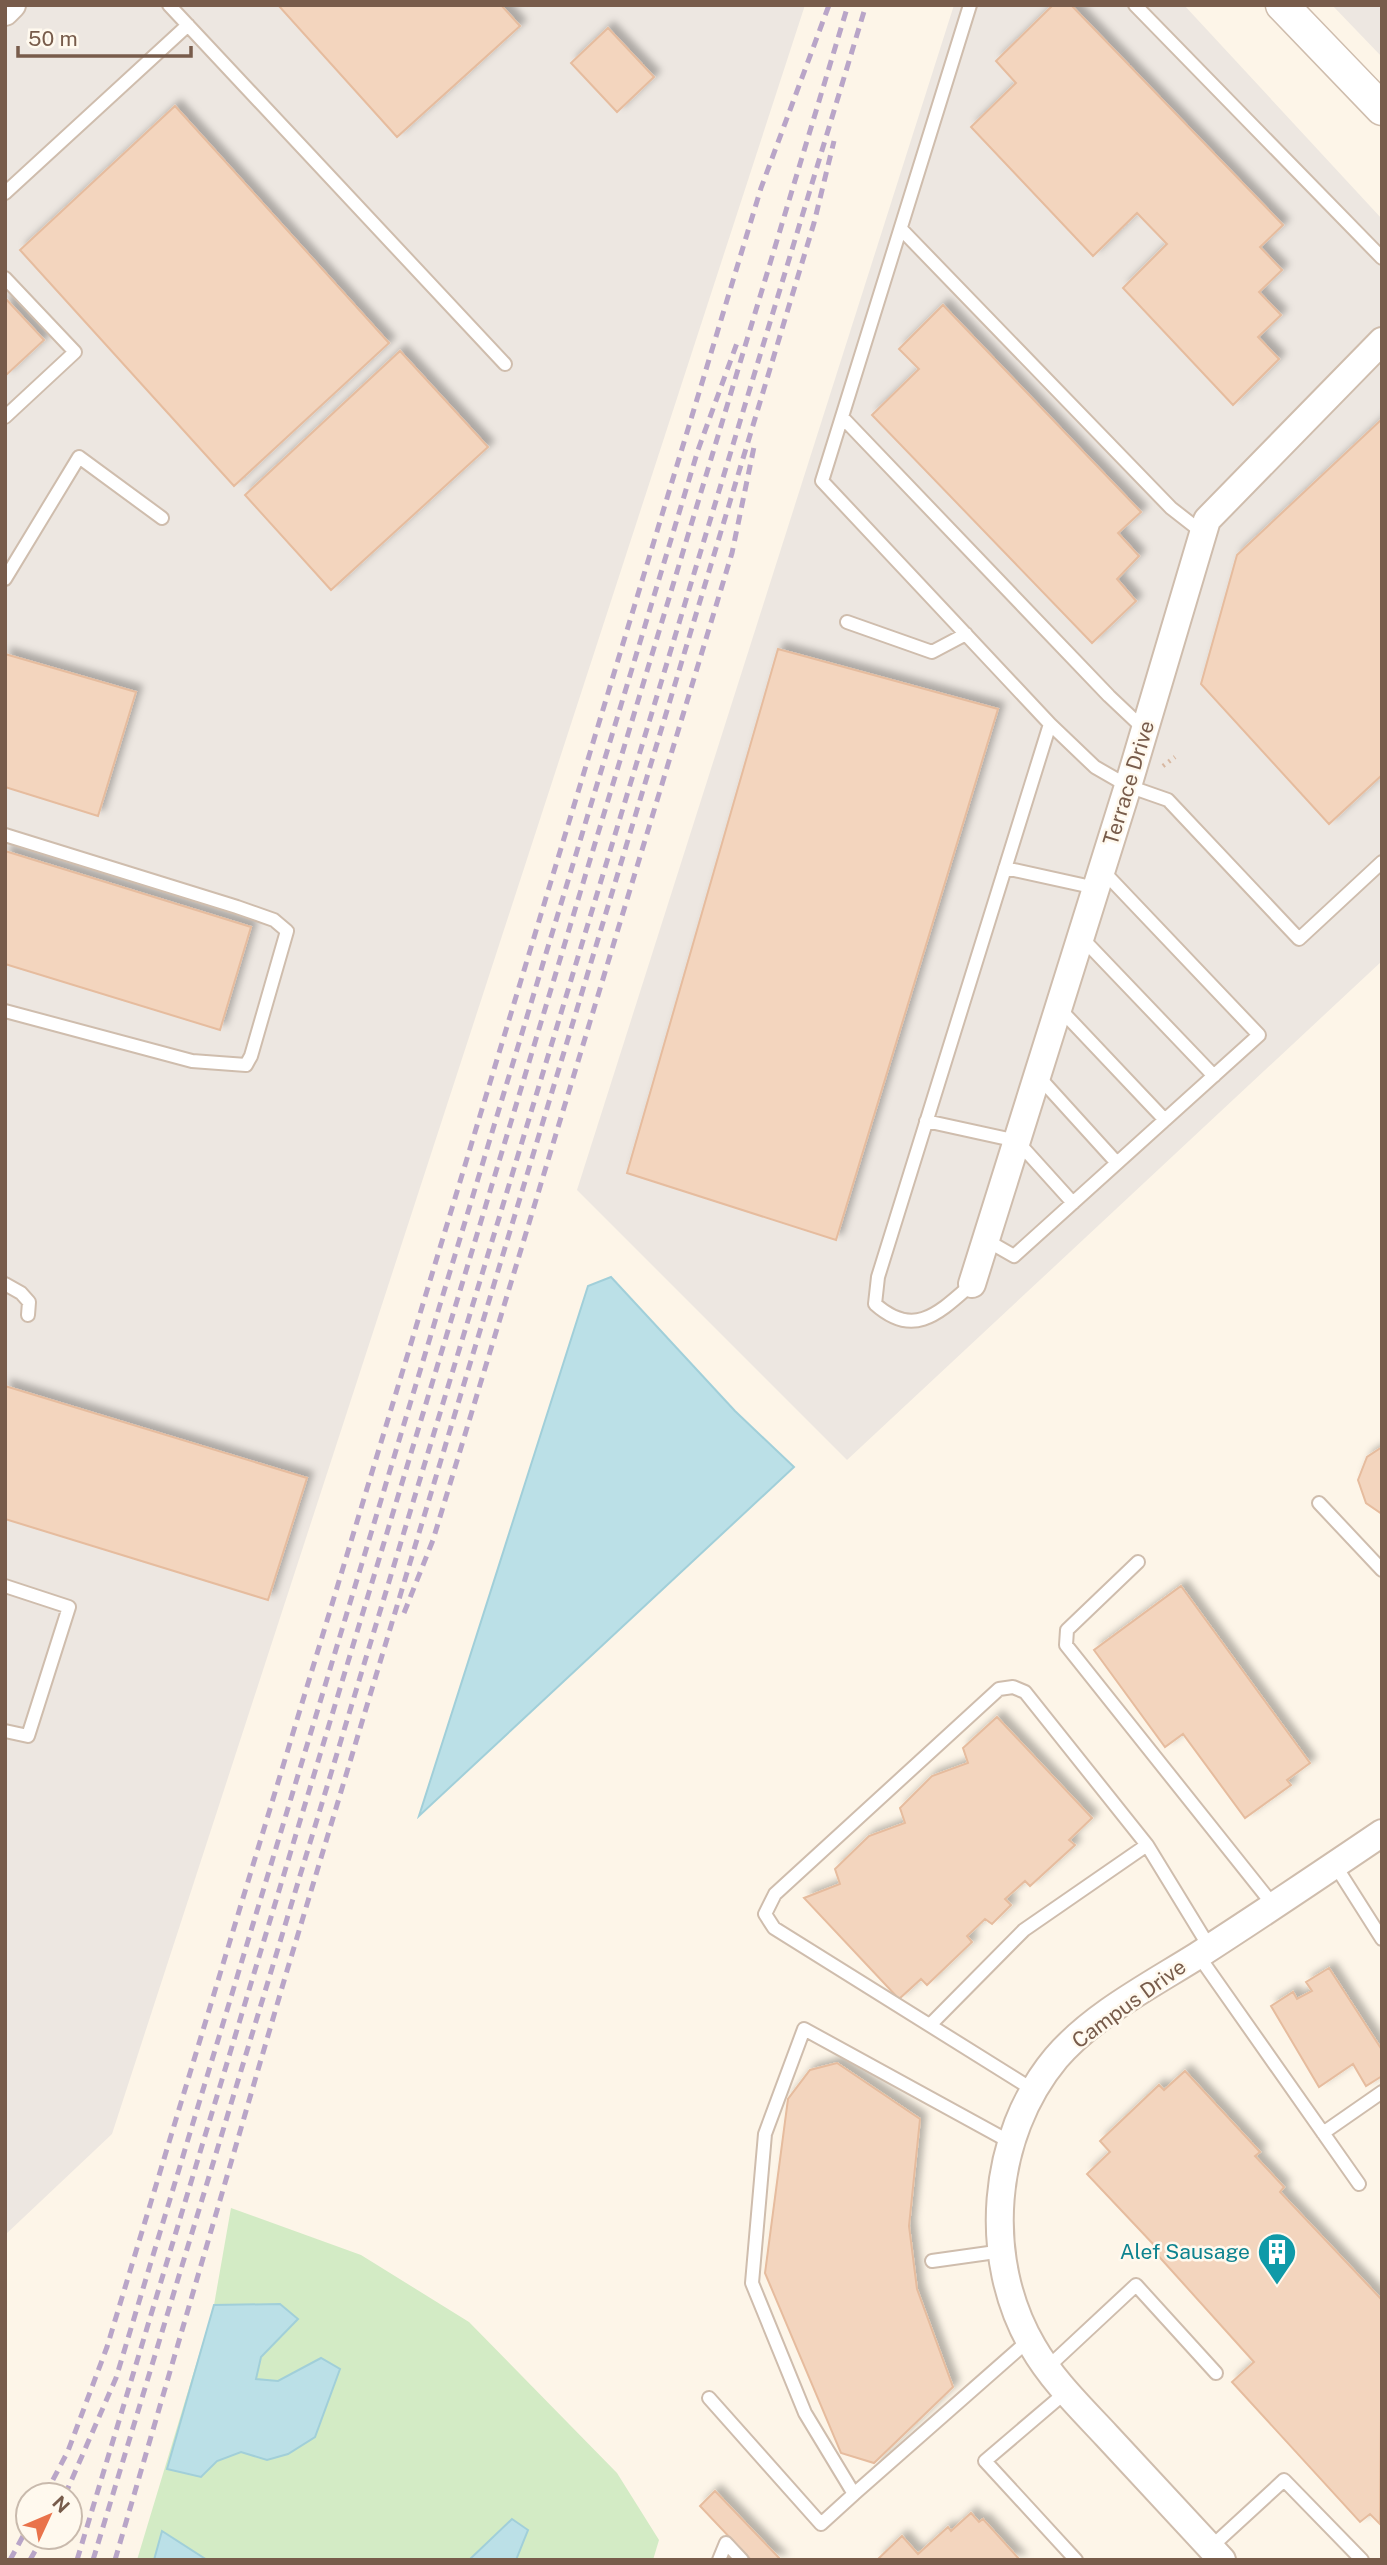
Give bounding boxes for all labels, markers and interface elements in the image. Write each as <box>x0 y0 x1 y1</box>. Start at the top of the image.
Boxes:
scale bar <box>18 14 191 58</box>
text: 50 m <box>28 26 78 51</box>
street label: Terrace Drive <box>1098 718 1159 848</box>
street label: Campus Drive <box>1067 1954 1191 2053</box>
building icon: Alef Sausage <box>1256 2231 1298 2286</box>
place label: Alef Sausage <box>1120 2239 1250 2264</box>
north arrow <box>14 2481 84 2551</box>
text: N <box>48 2491 74 2517</box>

